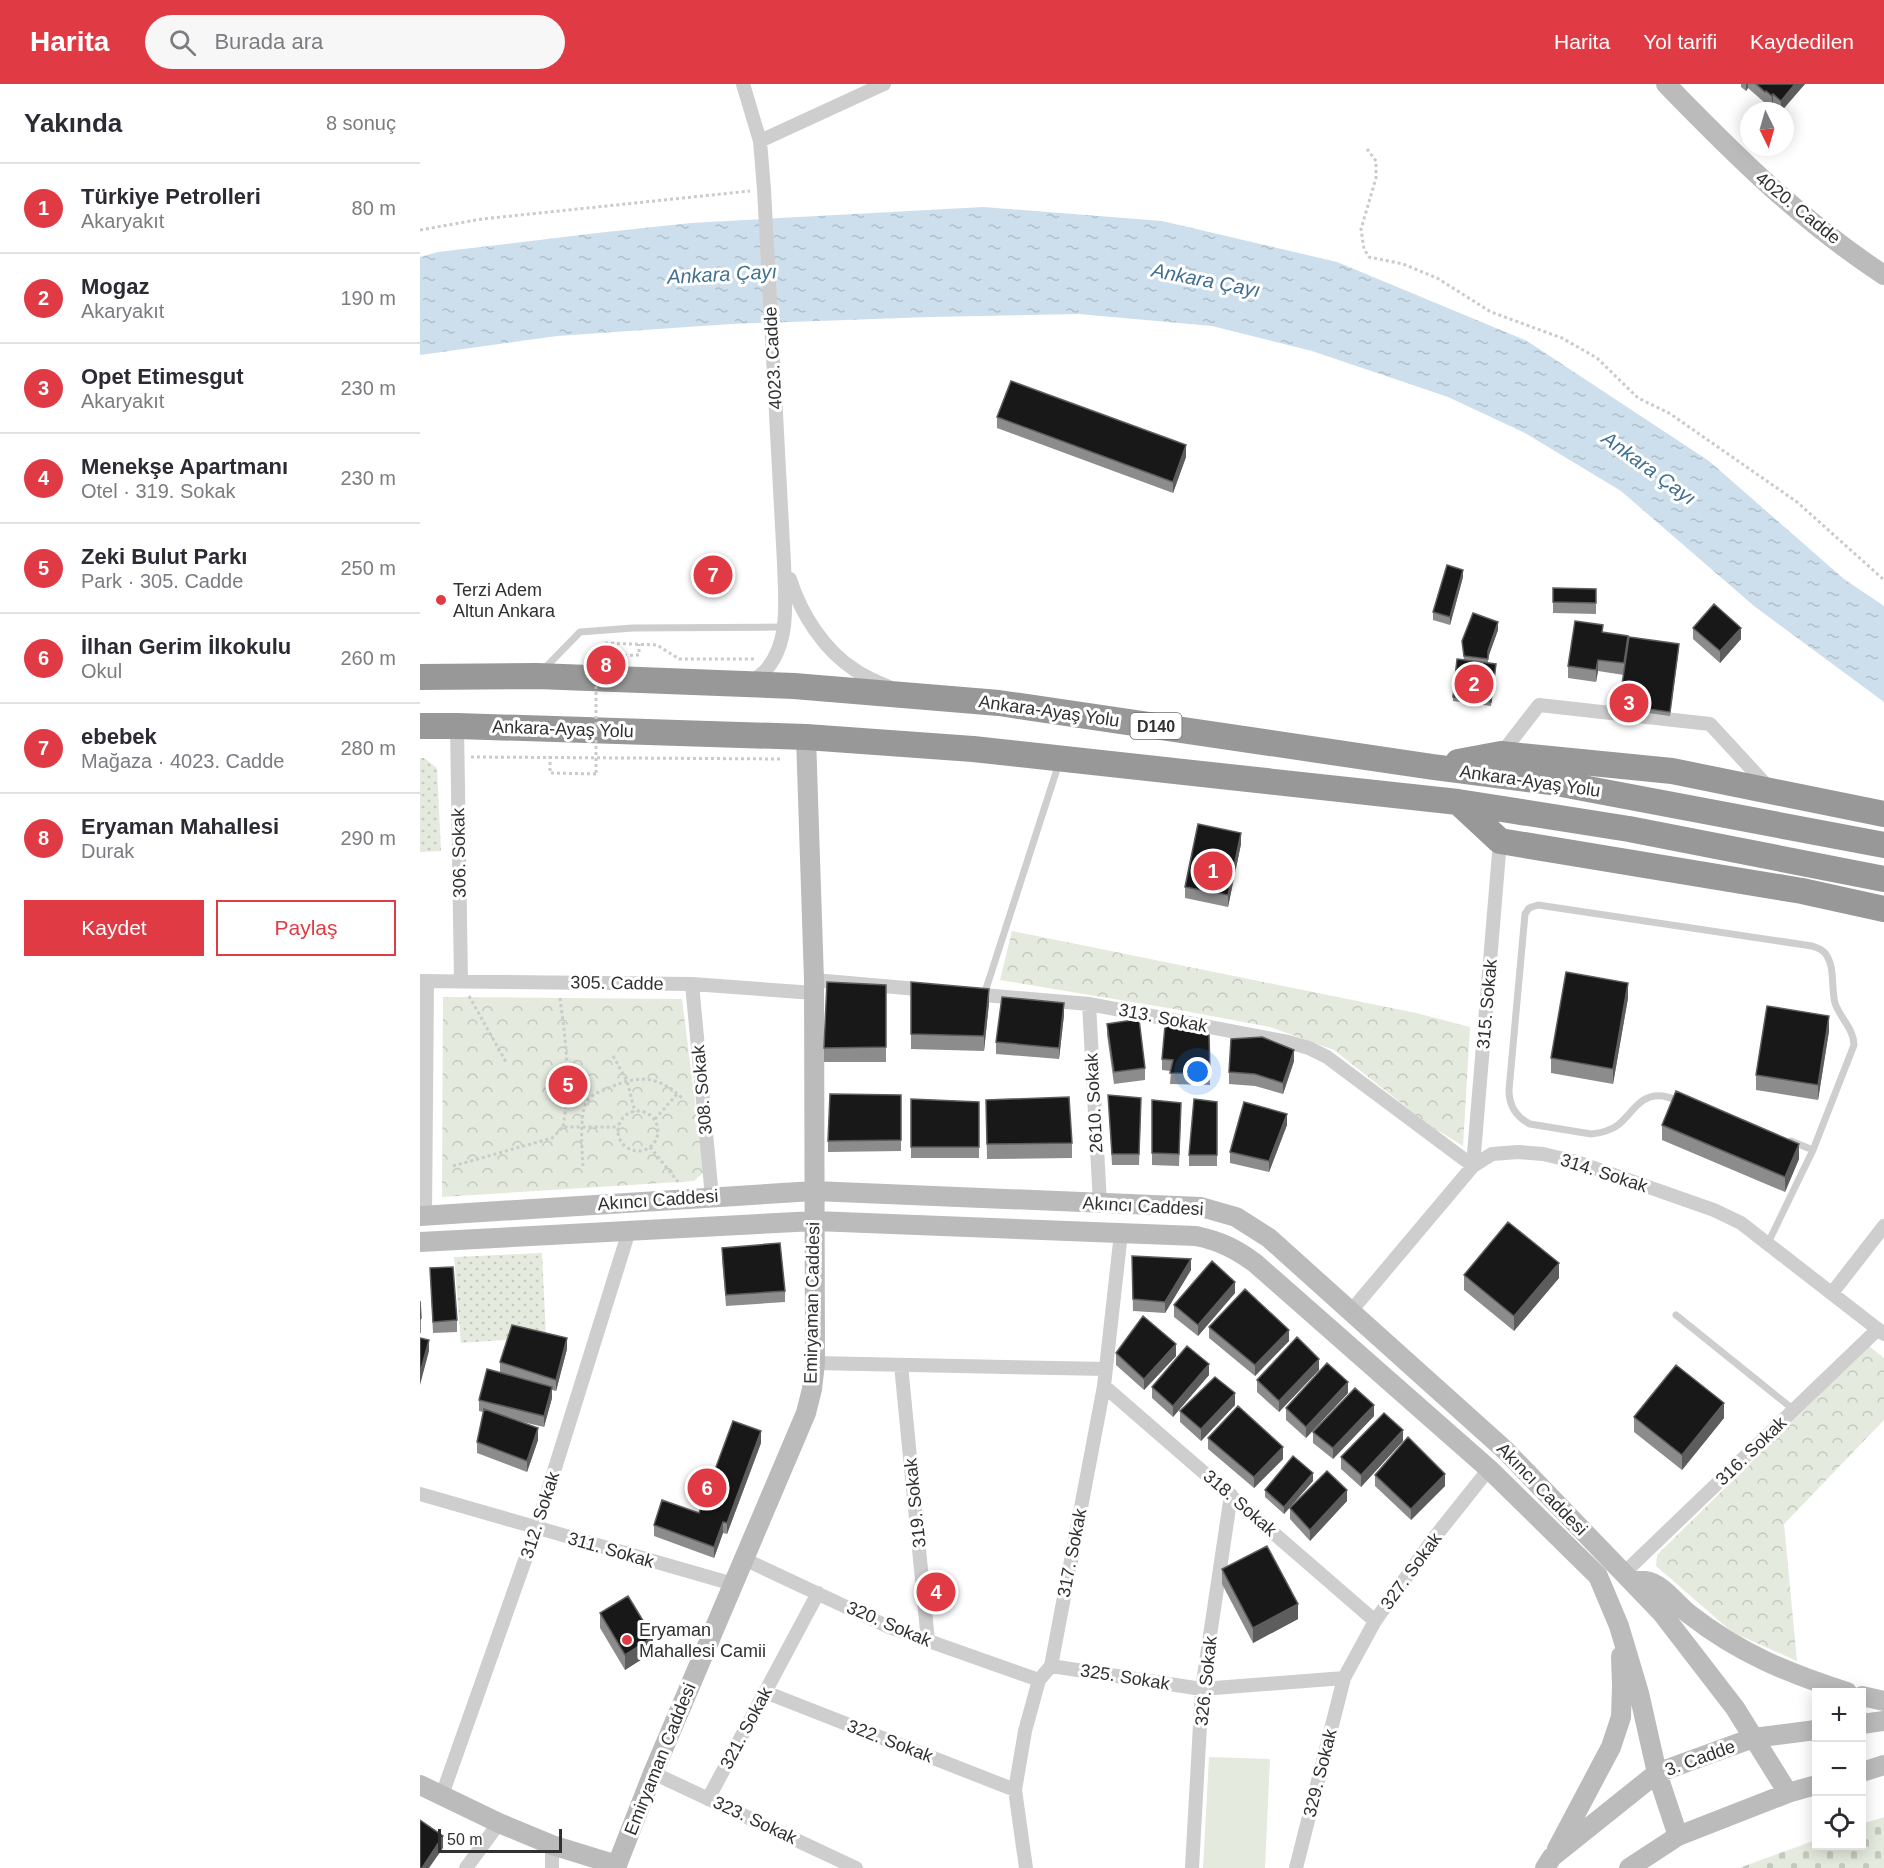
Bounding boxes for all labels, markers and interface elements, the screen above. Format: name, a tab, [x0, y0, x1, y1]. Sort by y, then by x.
search box	[145, 15, 565, 69]
text: Harita	[30, 26, 109, 57]
icon: search	[166, 26, 199, 59]
text: Burada ara	[214, 29, 323, 54]
text: Harita	[1554, 30, 1610, 53]
text: Yol tarifi	[1643, 30, 1717, 53]
text: Kaydedilen	[1750, 30, 1854, 53]
north arrow	[1740, 102, 1794, 156]
text: Yakında	[24, 108, 122, 138]
text: 8 sonuç	[326, 112, 396, 134]
street label: 4020. Cadde	[1752, 168, 1844, 248]
text: Türkiye Petrolleri	[81, 184, 261, 209]
text: 1	[38, 197, 49, 219]
text: 80 m	[352, 197, 396, 219]
text: Akaryakıt	[81, 210, 164, 232]
water label: Ankara Çayı	[1149, 259, 1262, 301]
water label: Ankara Çayı	[665, 260, 778, 288]
text: Mogaz	[81, 274, 149, 299]
text: 2	[38, 287, 49, 309]
text: 190 m	[340, 287, 396, 309]
text: Akaryakıt	[81, 300, 164, 322]
street label: 4023. Cadde	[760, 306, 786, 410]
text: Opet Etimesgut	[81, 364, 244, 389]
text: 3	[38, 377, 49, 399]
text: 230 m	[340, 377, 396, 399]
text: Akaryakıt	[81, 390, 164, 412]
water label: Ankara Çayı	[1597, 426, 1700, 509]
text: Menekşe Apartmanı	[81, 454, 288, 479]
text: 4	[38, 467, 49, 489]
text: 230 m	[340, 467, 396, 489]
text: Otel · 319. Sokak	[81, 480, 236, 502]
text: Zeki Bulut Parkı	[81, 544, 247, 569]
pin: 7	[694, 552, 732, 598]
text: 5	[38, 557, 49, 579]
text: 250 m	[340, 557, 396, 579]
text: Park · 305. Cadde	[81, 570, 243, 592]
place label: Terzi Adem Altun Ankara	[453, 580, 556, 621]
marker: Terzi Adem Altun Ankara	[434, 593, 448, 607]
text: İlhan Gerim İlkokulu	[81, 634, 291, 659]
pin: 8	[586, 642, 626, 688]
text: 6	[38, 647, 49, 669]
text: 260 m	[340, 647, 396, 669]
text: Okul	[81, 660, 122, 682]
pin: 2	[1454, 662, 1494, 706]
pin: 3	[1610, 680, 1648, 726]
street label: Ankara-Ayaş Yolu	[977, 691, 1121, 731]
road number: D140	[1130, 713, 1182, 739]
street label: Ankara-Ayaş Yolu	[492, 717, 634, 741]
text: ebebek	[81, 724, 157, 749]
text: 7	[38, 737, 49, 759]
text: 280 m	[340, 737, 396, 759]
text: Mağaza · 4023. Cadde	[81, 750, 284, 772]
street label: Ankara-Ayaş Yolu	[1458, 761, 1602, 801]
street label: 306. Sokak	[448, 807, 470, 898]
text: Eryaman Mahallesi	[81, 814, 279, 839]
text: 8	[38, 827, 49, 849]
text: 290 m	[340, 827, 396, 849]
text: Durak	[81, 840, 134, 862]
pin: 1	[1194, 848, 1232, 894]
button: Kaydet	[24, 900, 204, 956]
button: Paylaş	[216, 900, 396, 956]
street label: 315. Sokak	[1473, 957, 1501, 1050]
street label: 305. Cadde	[570, 972, 664, 994]
street label: 313. Sokak	[1117, 1000, 1210, 1037]
street label: 308. Sokak	[688, 1043, 716, 1136]
street label: 2610. Sokak	[1081, 1052, 1107, 1153]
your location	[1183, 1057, 1212, 1086]
pin: 5	[548, 1062, 588, 1108]
street label: 314. Sokak	[1558, 1150, 1651, 1197]
street label: Akıncı Caddesi	[597, 1186, 719, 1214]
street label: Akıncı Caddesi	[1082, 1193, 1204, 1219]
street label: Emiryaman Caddesi	[801, 1222, 823, 1384]
street label: 316. Sokak	[1712, 1412, 1791, 1489]
street label: Akıncı Caddesi	[1493, 1439, 1591, 1539]
street label: 319. Sokak	[900, 1456, 930, 1549]
pin: 6	[688, 1466, 726, 1510]
street label: 318. Sokak	[1199, 1466, 1281, 1541]
street label: 312. Sokak	[517, 1468, 564, 1561]
street label: 317. Sokak	[1054, 1506, 1091, 1599]
street label: 311. Sokak	[566, 1528, 657, 1572]
street label: 327. Sokak	[1376, 1528, 1446, 1613]
pin: 4	[916, 1570, 956, 1614]
street label: 320. Sokak	[844, 1597, 935, 1651]
place label: Eryaman Mahallesi Camii	[639, 1620, 766, 1661]
marker: Eryaman Mahallesi Camii	[620, 1633, 634, 1647]
street label: 326. Sokak	[1191, 1634, 1221, 1727]
street label: 325. Sokak	[1079, 1660, 1172, 1694]
street label: Emiryaman Caddesi	[620, 1680, 700, 1838]
street label: 321. Sokak	[716, 1683, 776, 1772]
map controls	[1812, 1688, 1866, 1850]
button: +	[1812, 1688, 1866, 1742]
street label: 322. Sokak	[844, 1716, 937, 1767]
street label: 329. Sokak	[1299, 1726, 1341, 1819]
street label: 3. Cadde	[1662, 1736, 1738, 1780]
button: −	[1812, 1742, 1866, 1796]
street label: 323. Sokak	[710, 1792, 801, 1849]
button: locate	[1812, 1796, 1866, 1850]
scale bar	[438, 1826, 562, 1854]
text: 50 m	[447, 1831, 483, 1848]

